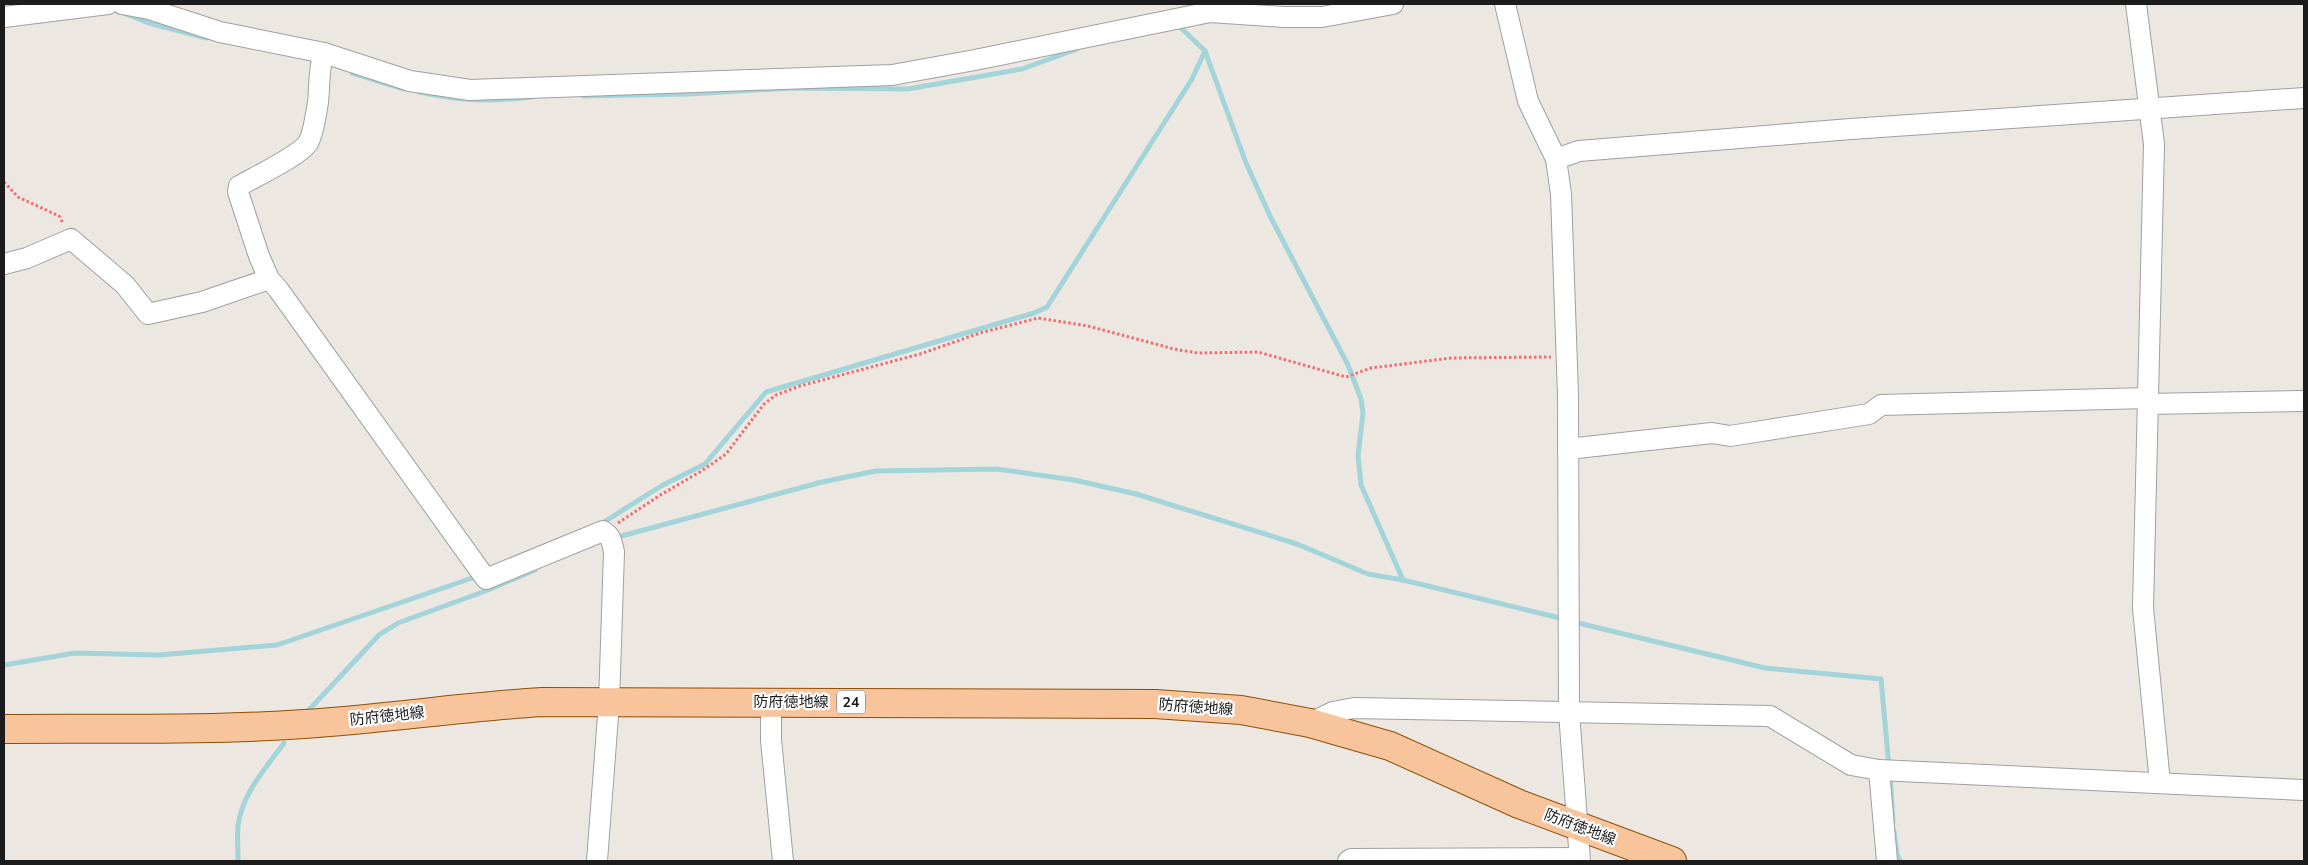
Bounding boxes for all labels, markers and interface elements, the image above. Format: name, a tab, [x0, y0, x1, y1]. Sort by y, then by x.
road number: 24	[837, 690, 865, 714]
street label: 防府徳地線	[753, 692, 829, 712]
street label: 防府徳地線	[1158, 694, 1234, 720]
street label: 防府徳地線	[349, 702, 425, 730]
street label: 防府徳地線	[1541, 804, 1619, 850]

